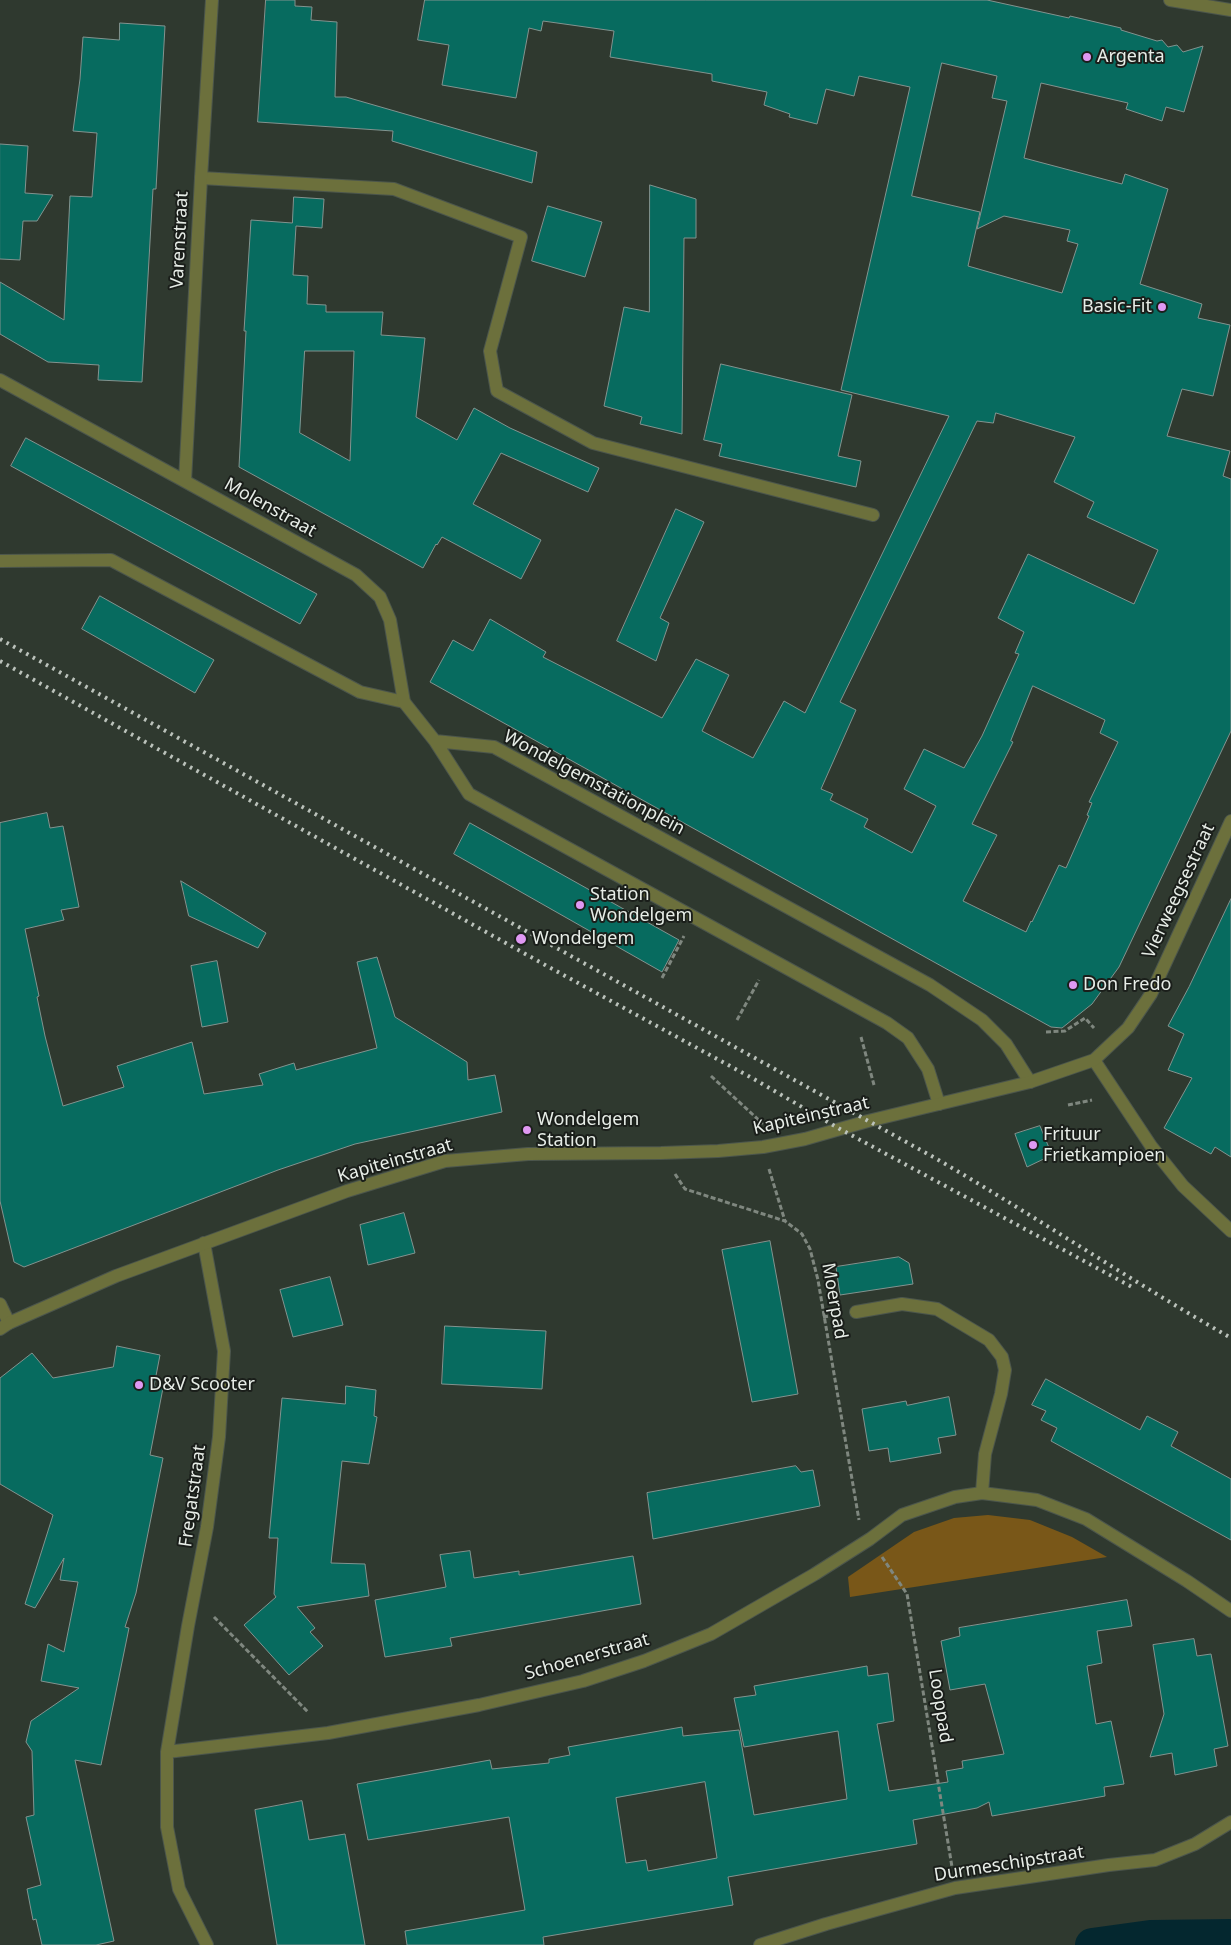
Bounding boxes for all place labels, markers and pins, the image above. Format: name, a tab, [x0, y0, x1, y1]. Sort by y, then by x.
place label: Argenta	[1097, 46, 1165, 68]
marker: Argenta	[1081, 51, 1093, 63]
place label: Basic-Fit	[1082, 296, 1152, 318]
marker: Basic-Fit	[1156, 301, 1168, 313]
place label: Station Wondelgem	[590, 884, 692, 926]
marker: Station Wondelgem	[574, 899, 586, 911]
place label: Wondelgem	[532, 928, 634, 950]
marker: Wondelgem	[514, 932, 528, 946]
place label: Don Fredo	[1083, 974, 1171, 996]
marker: Don Fredo	[1067, 979, 1079, 991]
place label: Wondelgem Station	[537, 1109, 639, 1152]
marker: Wondelgem Station	[521, 1124, 533, 1136]
place label: Frituur Frietkampioen	[1043, 1124, 1165, 1166]
marker: Frituur Frietkampioen	[1027, 1139, 1039, 1151]
place label: D&V Scooter	[149, 1374, 255, 1396]
marker: D&V Scooter	[133, 1379, 145, 1391]

